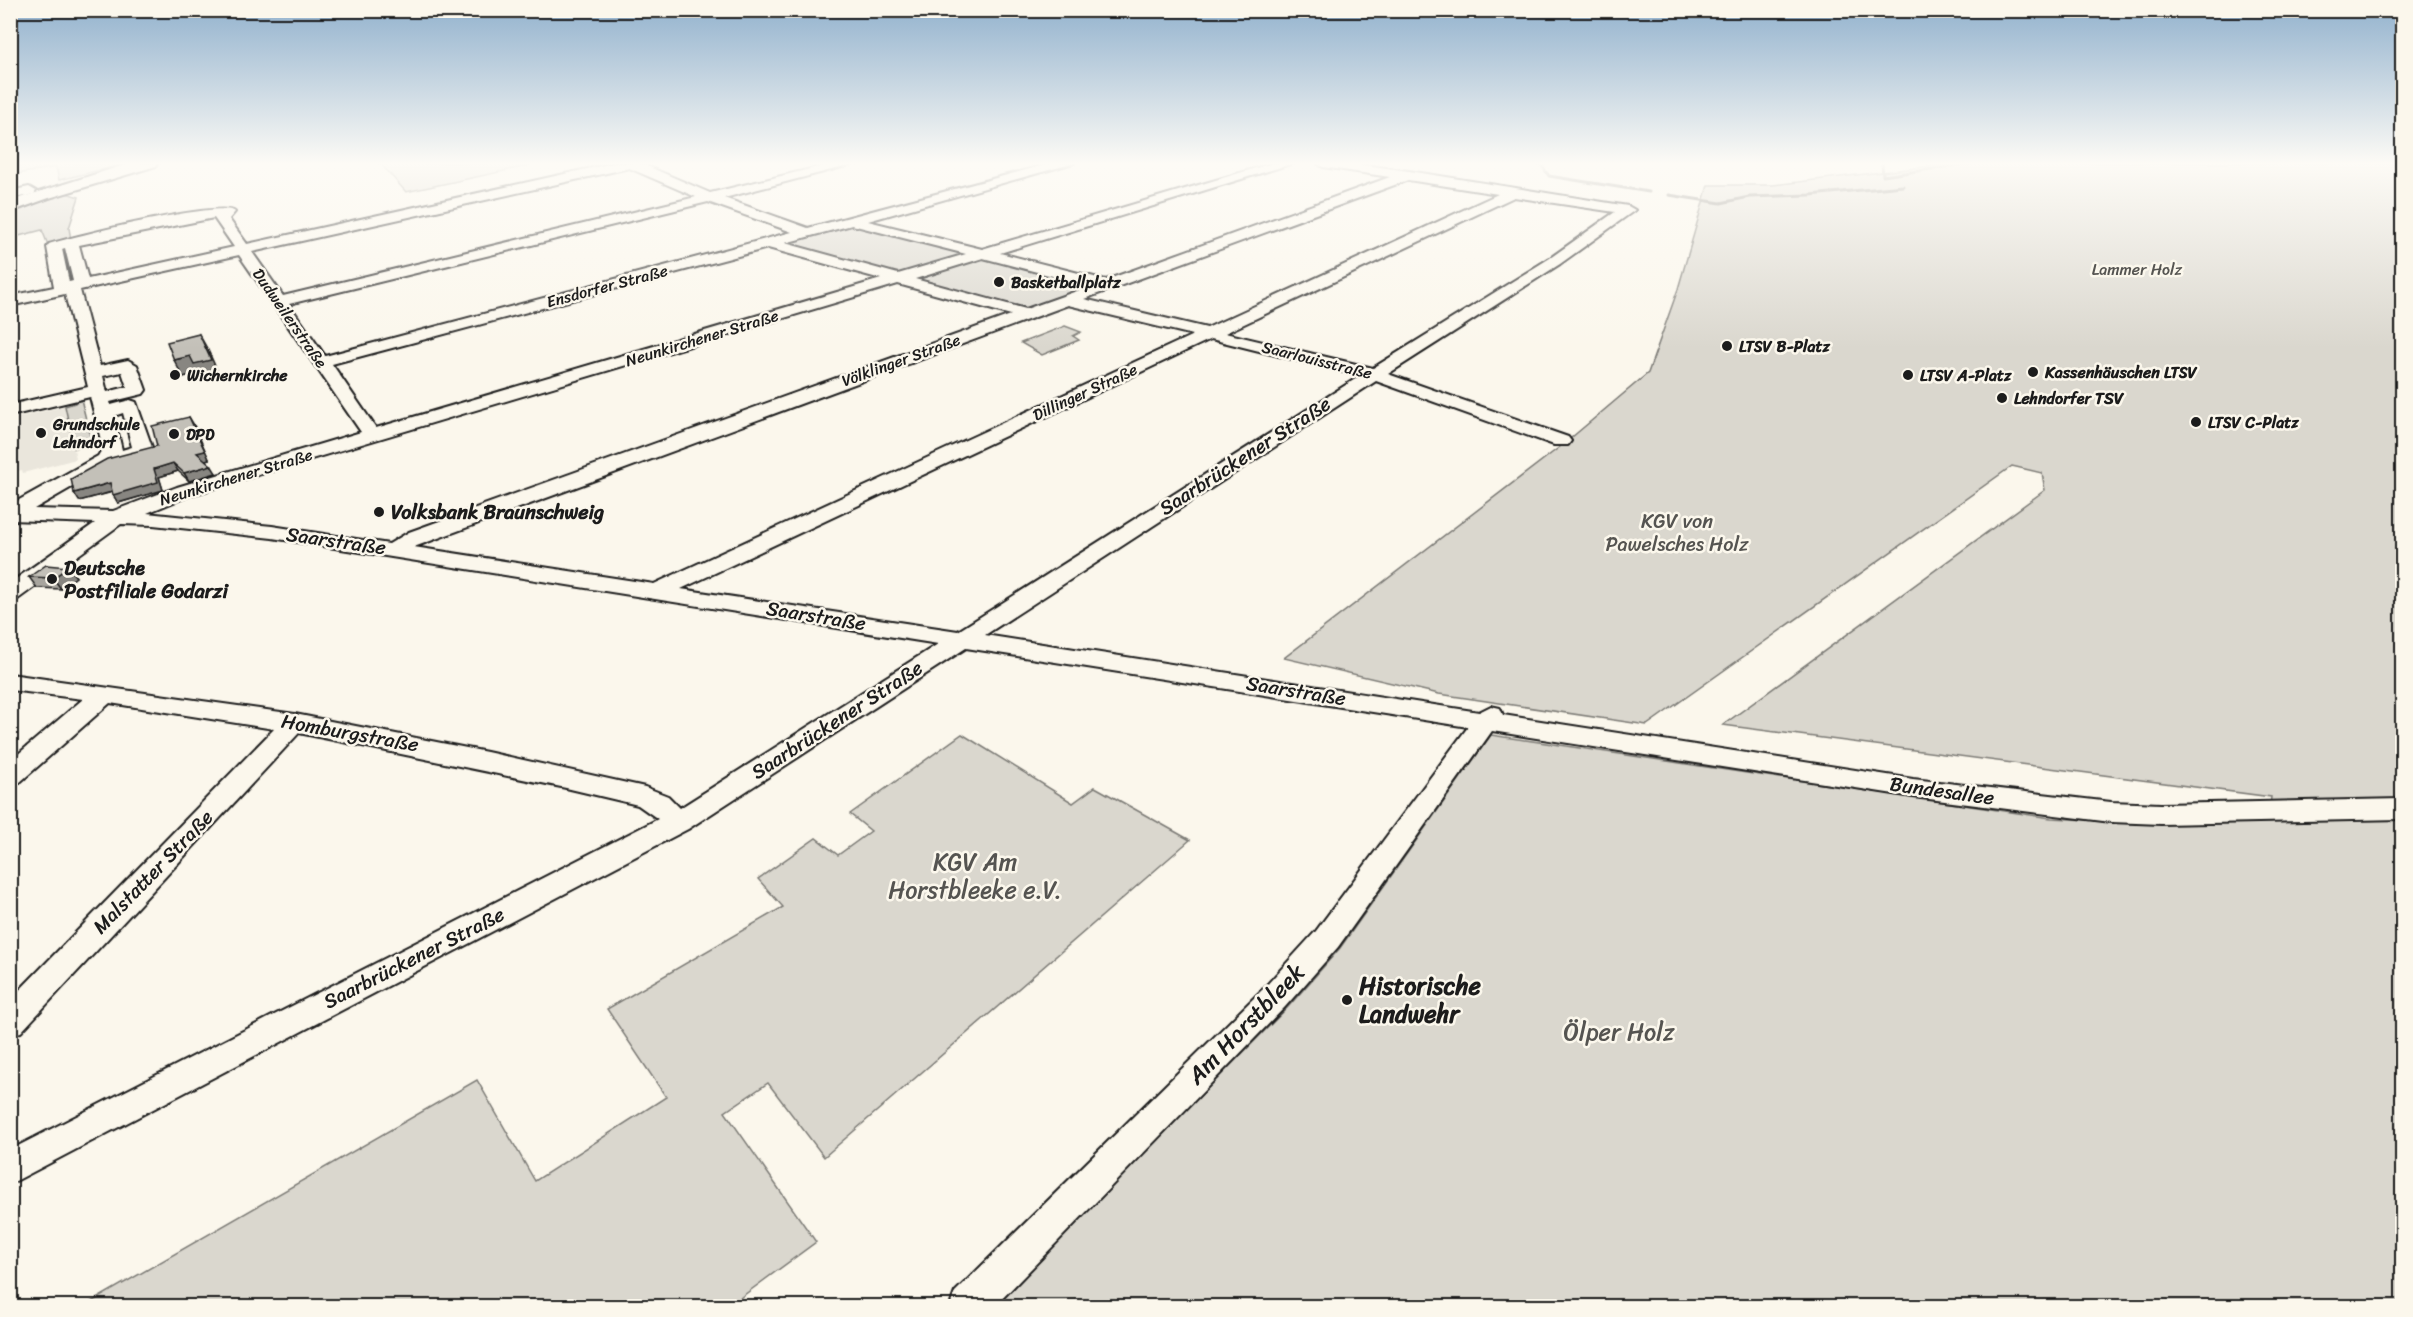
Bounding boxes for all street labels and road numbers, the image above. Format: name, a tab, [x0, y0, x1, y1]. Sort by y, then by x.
street label: Ensdorfer Straße	[543, 256, 671, 316]
street label: Dudweilerstraße	[245, 262, 336, 374]
street label: Neunkirchener Straße	[622, 301, 782, 375]
street label: Völklinger Straße	[837, 325, 965, 395]
street label: Saarlouisstraße	[1259, 332, 1375, 388]
street label: Dillinger Straße	[1028, 355, 1142, 429]
street label: Saarbrückener Straße	[1152, 387, 1338, 525]
street label: Neunkirchener Straße	[156, 440, 316, 514]
street label: Saarstraße	[284, 517, 388, 565]
street label: Saarstraße	[764, 591, 868, 641]
street label: Saarbrückener Straße	[744, 651, 930, 789]
street label: Saarstraße	[1244, 666, 1348, 716]
street label: Homburgstraße	[279, 704, 421, 762]
street label: Bundesallee	[1888, 766, 1996, 816]
street label: Malstatter Straße	[84, 801, 222, 943]
street label: Saarbrückener Straße	[317, 897, 511, 1019]
street label: Am Horstbleek	[1176, 953, 1315, 1095]

